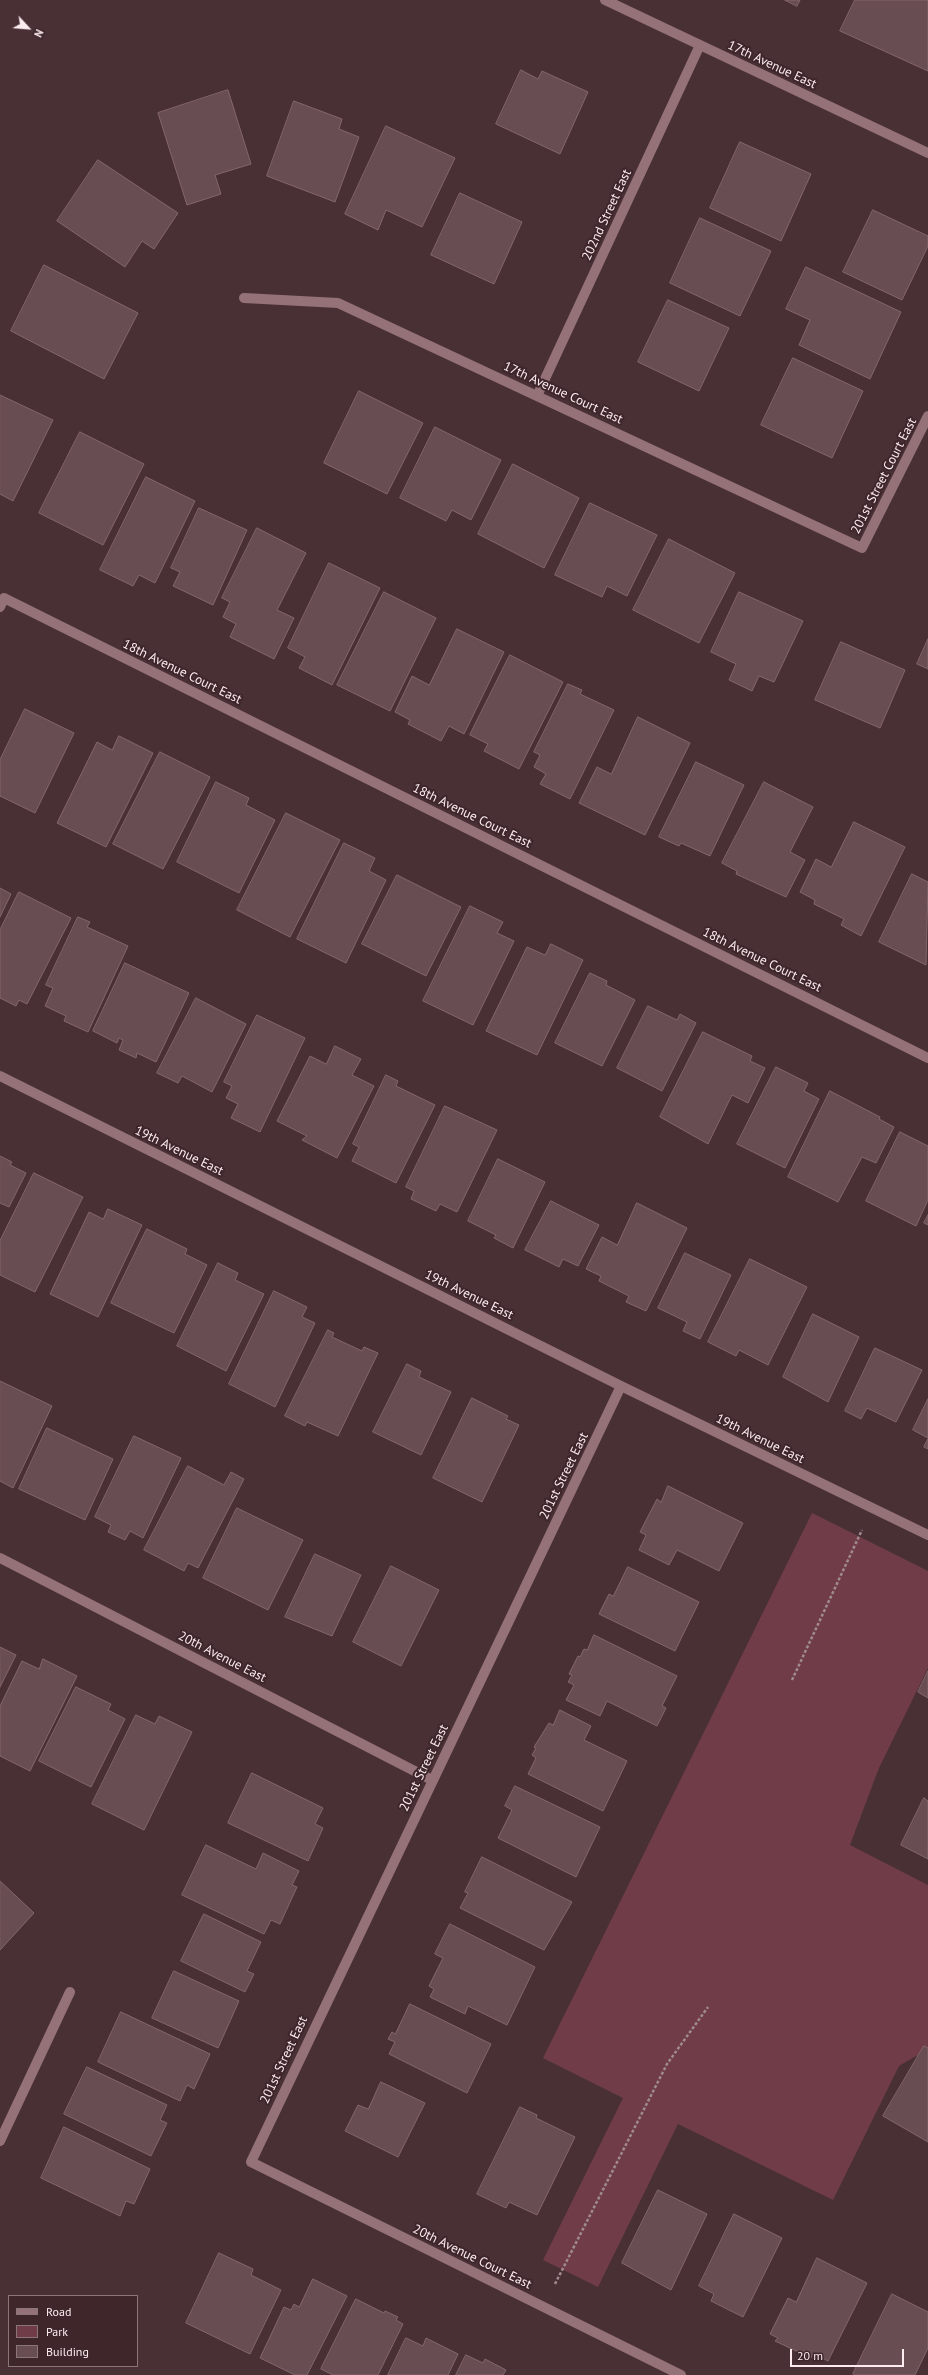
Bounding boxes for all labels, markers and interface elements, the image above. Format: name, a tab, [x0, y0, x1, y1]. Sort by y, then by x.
north arrow	[8, 8, 48, 48]
text: N	[31, 27, 47, 40]
street label: 17th Avenue East	[725, 38, 819, 92]
street label: 202nd Street East	[579, 167, 635, 263]
street label: 17th Avenue Court East	[501, 358, 625, 428]
street label: 201st Street Court East	[848, 415, 920, 537]
street label: 18th Avenue Court East	[120, 636, 244, 708]
street label: 18th Avenue Court East	[410, 780, 534, 852]
street label: 18th Avenue Court East	[700, 924, 824, 996]
street label: 19th Avenue East	[132, 1123, 226, 1179]
street label: 19th Avenue East	[422, 1267, 516, 1323]
street label: 19th Avenue East	[713, 1411, 807, 1467]
street label: 201st Street East	[536, 1430, 592, 1522]
street label: 20th Avenue East	[175, 1628, 269, 1686]
street label: 201st Street East	[396, 1722, 452, 1814]
street label: 201st Street East	[257, 2014, 311, 2106]
street label: 20th Avenue Court East	[410, 2221, 534, 2293]
legend	[8, 2295, 138, 2367]
text: Road	[46, 2304, 71, 2319]
text: Park	[46, 2324, 68, 2339]
scale bar	[792, 2341, 906, 2367]
text: Building	[46, 2344, 89, 2359]
text: 20 m	[797, 2348, 823, 2363]

